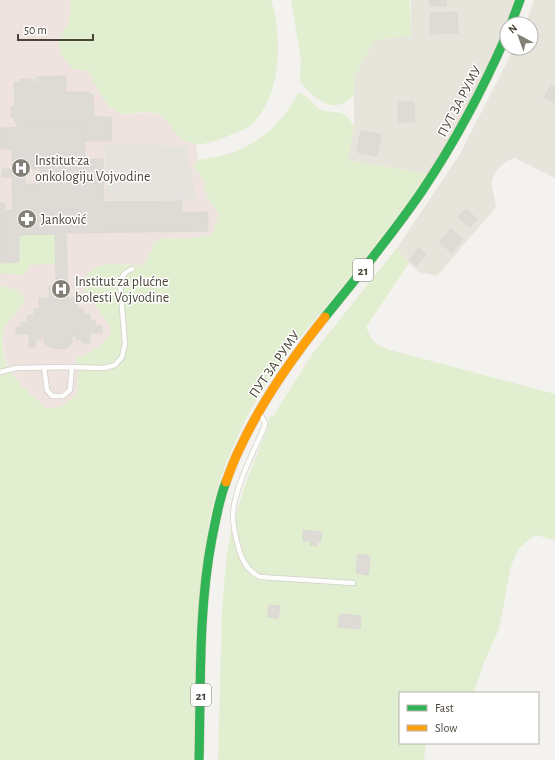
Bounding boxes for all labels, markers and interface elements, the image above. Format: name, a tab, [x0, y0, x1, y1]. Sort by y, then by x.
scale bar	[18, 16, 93, 42]
north arrow	[499, 16, 539, 56]
text: N	[506, 22, 519, 35]
text: 50 m	[24, 24, 47, 36]
street label: ПУТ ЗА РУМУ	[435, 63, 485, 139]
place label: Institut za onkologiju Vojvodine	[35, 154, 150, 184]
hospital icon: Institut za onkologiju Vojvodine	[10, 157, 32, 179]
pharmacy icon: Janković	[16, 208, 38, 230]
place label: Janković	[41, 213, 87, 227]
road number: 21	[353, 259, 373, 281]
place label: Institut za plućne bolesti Vojvodine	[75, 275, 169, 305]
hospital icon: Institut za plućne bolesti Vojvodine	[50, 278, 72, 300]
street label: ПУТ ЗА РУМУ	[247, 328, 303, 401]
road number: 21	[191, 684, 211, 706]
legend	[399, 692, 539, 744]
text: Fast	[435, 702, 454, 714]
text: Slow	[435, 722, 457, 734]

